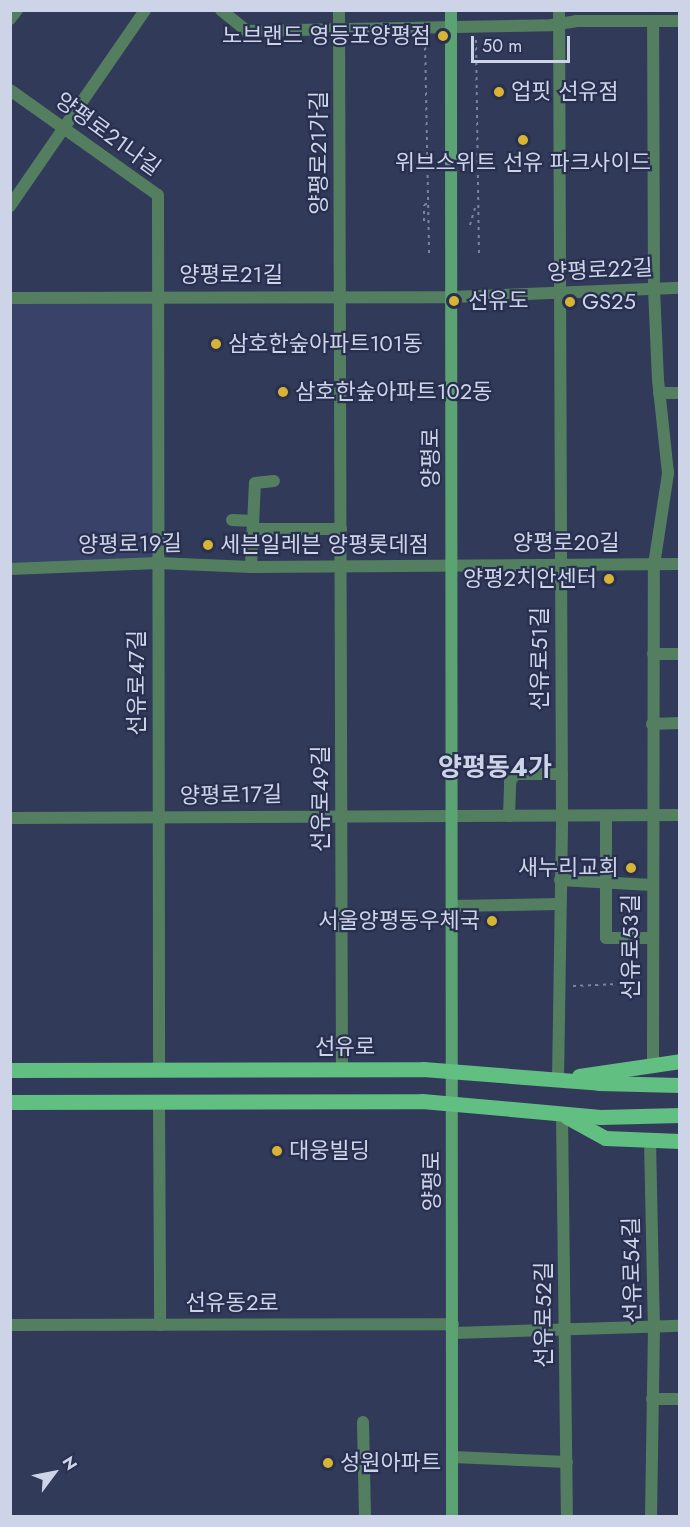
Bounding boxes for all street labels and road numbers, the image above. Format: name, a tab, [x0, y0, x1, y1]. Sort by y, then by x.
street label: 양평로21나길	[50, 87, 166, 181]
street label: 양평로21가길	[306, 91, 332, 215]
street label: 양평로22길	[546, 254, 654, 286]
street label: 양평로21길	[179, 262, 283, 288]
street label: 양평로	[418, 428, 444, 488]
street label: 양평로19길	[78, 530, 182, 558]
street label: 양평로20길	[513, 530, 619, 556]
street label: 선유로51길	[527, 607, 553, 711]
street label: 선유로47길	[124, 630, 150, 736]
street label: 선유로49길	[308, 746, 334, 852]
street label: 양평로17길	[180, 781, 282, 809]
street label: 선유로53길	[618, 894, 644, 1000]
street label: 선유로	[315, 1034, 375, 1060]
street label: 양평로	[419, 1151, 445, 1211]
street label: 선유로54길	[618, 1217, 646, 1323]
street label: 선유로52길	[531, 1262, 557, 1368]
street label: 선유동2로	[185, 1290, 279, 1316]

